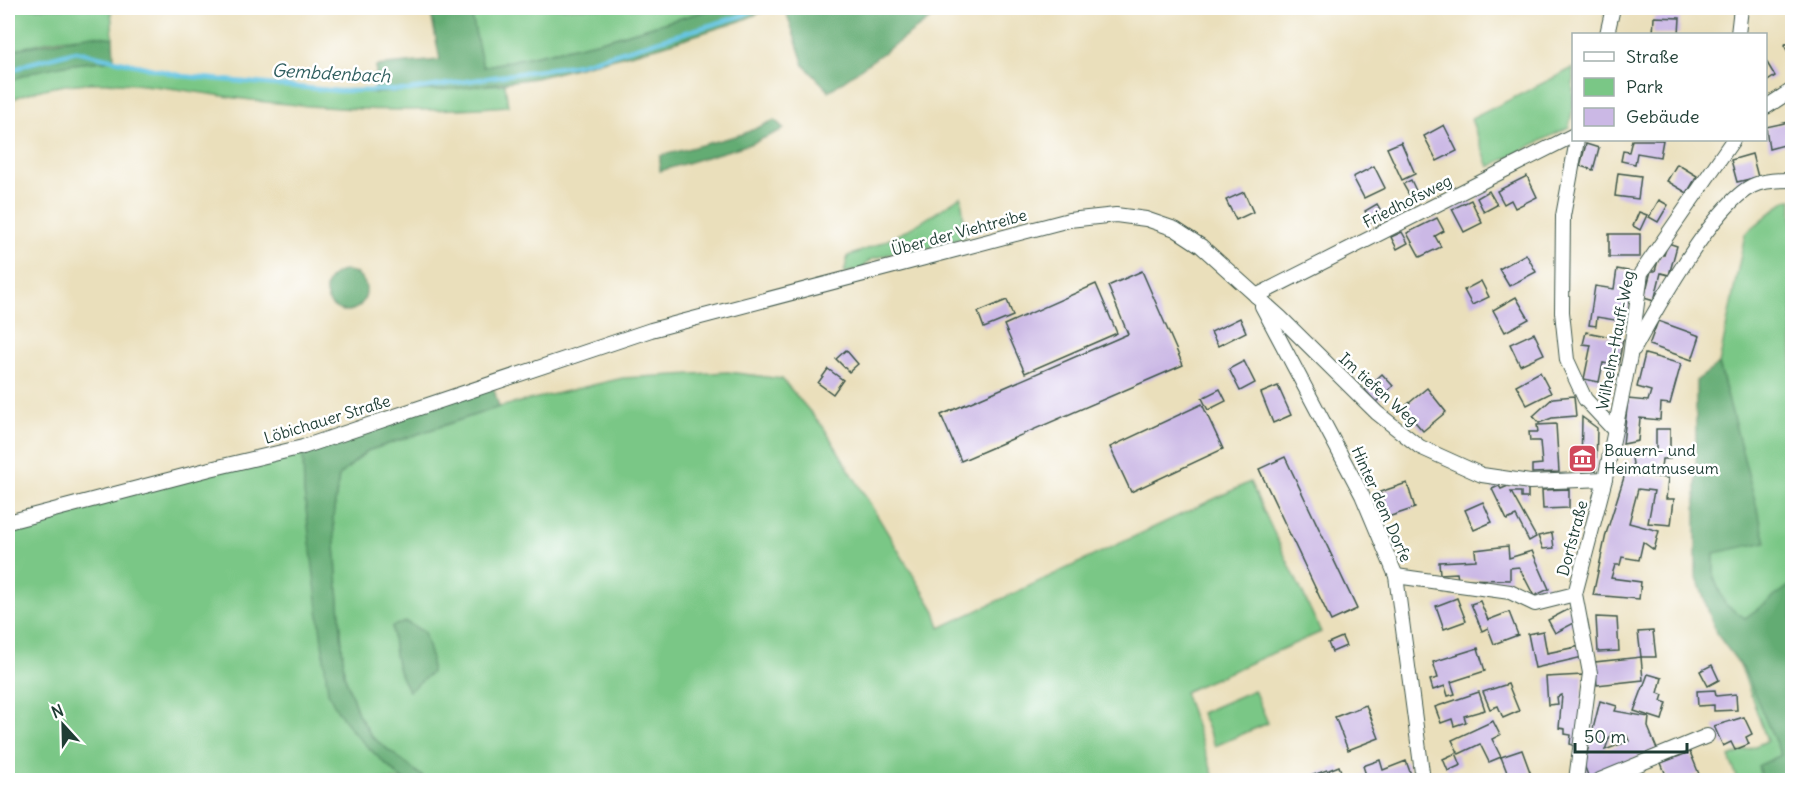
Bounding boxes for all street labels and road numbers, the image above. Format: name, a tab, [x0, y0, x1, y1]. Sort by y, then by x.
street label: Friedhofsweg	[1359, 170, 1455, 232]
street label: Über der Viehtreibe	[889, 204, 1029, 260]
street label: Wilhelm-Hauff-Weg	[1592, 269, 1638, 411]
street label: Im tiefen Weg	[1335, 348, 1423, 430]
street label: Löbichauer Straße	[261, 390, 393, 448]
street label: Hinter dem Dorfe	[1348, 443, 1416, 565]
street label: Dorfstraße	[1552, 498, 1592, 578]

